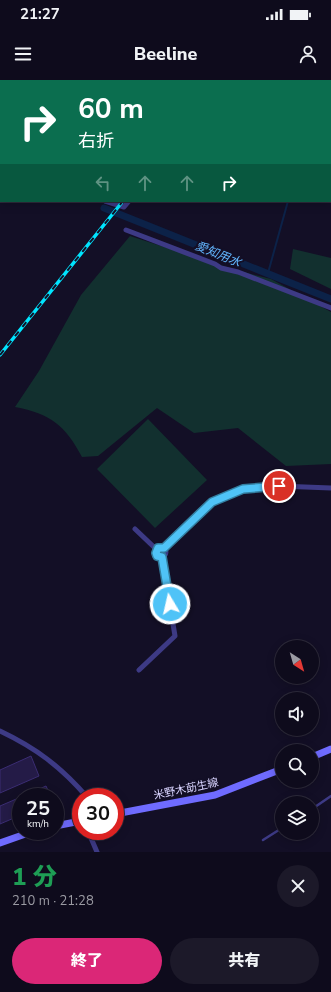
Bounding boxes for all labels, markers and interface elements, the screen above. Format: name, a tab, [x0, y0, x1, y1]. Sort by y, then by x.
text: 21:27	[20, 4, 60, 24]
text: Beeline	[134, 42, 197, 66]
icon: menu	[12, 43, 34, 65]
icon: person	[297, 43, 319, 65]
text: 60 m	[78, 90, 144, 128]
icon: right	[12, 96, 64, 148]
text: 右折	[78, 129, 114, 153]
icon: left	[92, 172, 114, 194]
icon: ahead	[134, 172, 156, 194]
icon: ahead	[176, 172, 198, 194]
icon: right	[218, 172, 240, 194]
water label: 愛知用水	[193, 238, 245, 271]
pin	[262, 469, 296, 503]
icon: arrive	[268, 475, 290, 497]
position arrow	[149, 583, 191, 625]
north arrow	[275, 640, 319, 684]
map controls	[275, 640, 319, 840]
button: sound	[275, 692, 319, 736]
button: search	[275, 744, 319, 788]
street label: 米野木莇生線	[152, 775, 220, 803]
speed limit sign: 30	[72, 788, 124, 840]
text: 25	[26, 795, 50, 822]
button: layers	[275, 796, 319, 840]
text: km/h	[27, 817, 49, 831]
text: 1 分	[12, 861, 57, 893]
button: close	[277, 865, 319, 907]
text: 210 m · 21:28	[12, 892, 94, 910]
button: 終了	[12, 938, 162, 984]
button: 共有	[170, 938, 319, 984]

